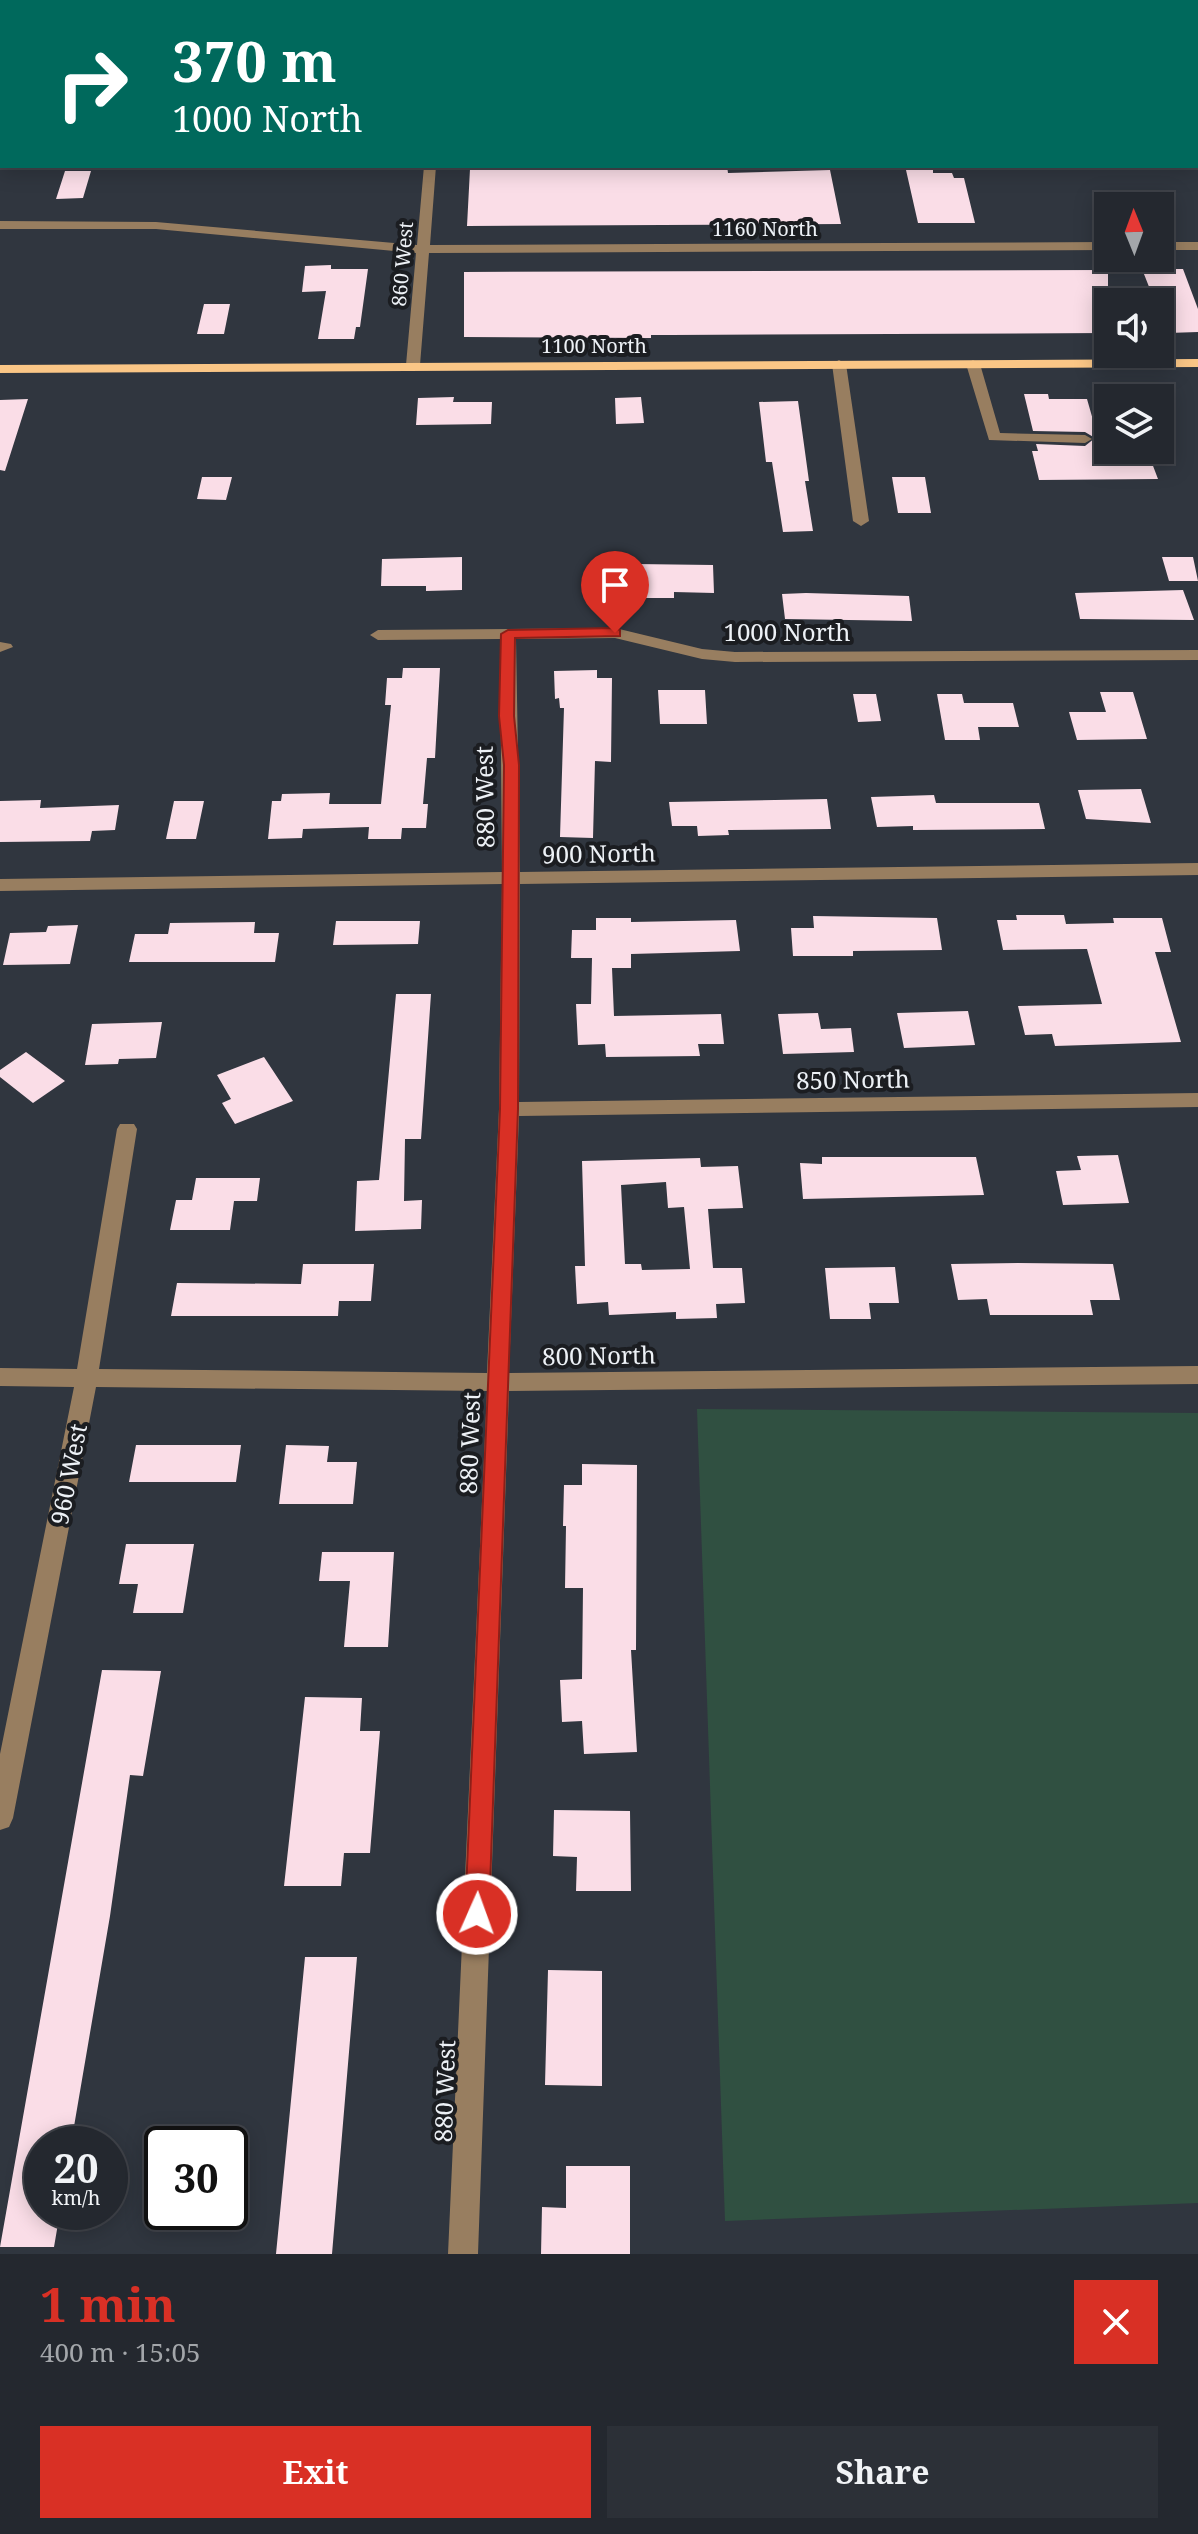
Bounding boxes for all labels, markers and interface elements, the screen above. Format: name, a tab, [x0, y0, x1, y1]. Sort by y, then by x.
text: 370 m	[172, 22, 337, 98]
icon: right	[40, 32, 144, 136]
text: 1000 North	[172, 94, 363, 143]
north arrow	[1094, 192, 1174, 272]
map controls	[1094, 192, 1174, 464]
street label: 1160 North	[712, 215, 818, 242]
street label: 860 West	[385, 220, 419, 308]
button: sound	[1094, 288, 1174, 368]
street label: 1100 North	[541, 332, 647, 359]
button: layers	[1094, 384, 1174, 464]
pin	[581, 551, 649, 633]
icon: arrive	[593, 563, 637, 607]
street label: 1000 North	[723, 615, 851, 648]
street label: 880 West	[467, 746, 501, 848]
street label: 900 North	[542, 836, 656, 870]
street label: 850 North	[796, 1062, 910, 1096]
street label: 800 North	[542, 1338, 656, 1372]
street label: 880 West	[451, 1391, 487, 1495]
street label: 960 West	[42, 1421, 94, 1527]
position arrow	[435, 1872, 519, 1956]
street label: 880 West	[426, 2039, 462, 2143]
speed limit sign: 30	[144, 2126, 248, 2230]
text: 20	[53, 2140, 99, 2195]
text: km/h	[51, 2184, 101, 2211]
text: 1 min	[40, 2271, 176, 2336]
button: close	[1074, 2280, 1158, 2364]
text: 400 m · 15:05	[40, 2334, 201, 2370]
button: Exit	[40, 2426, 591, 2518]
button: Share	[607, 2426, 1158, 2518]

